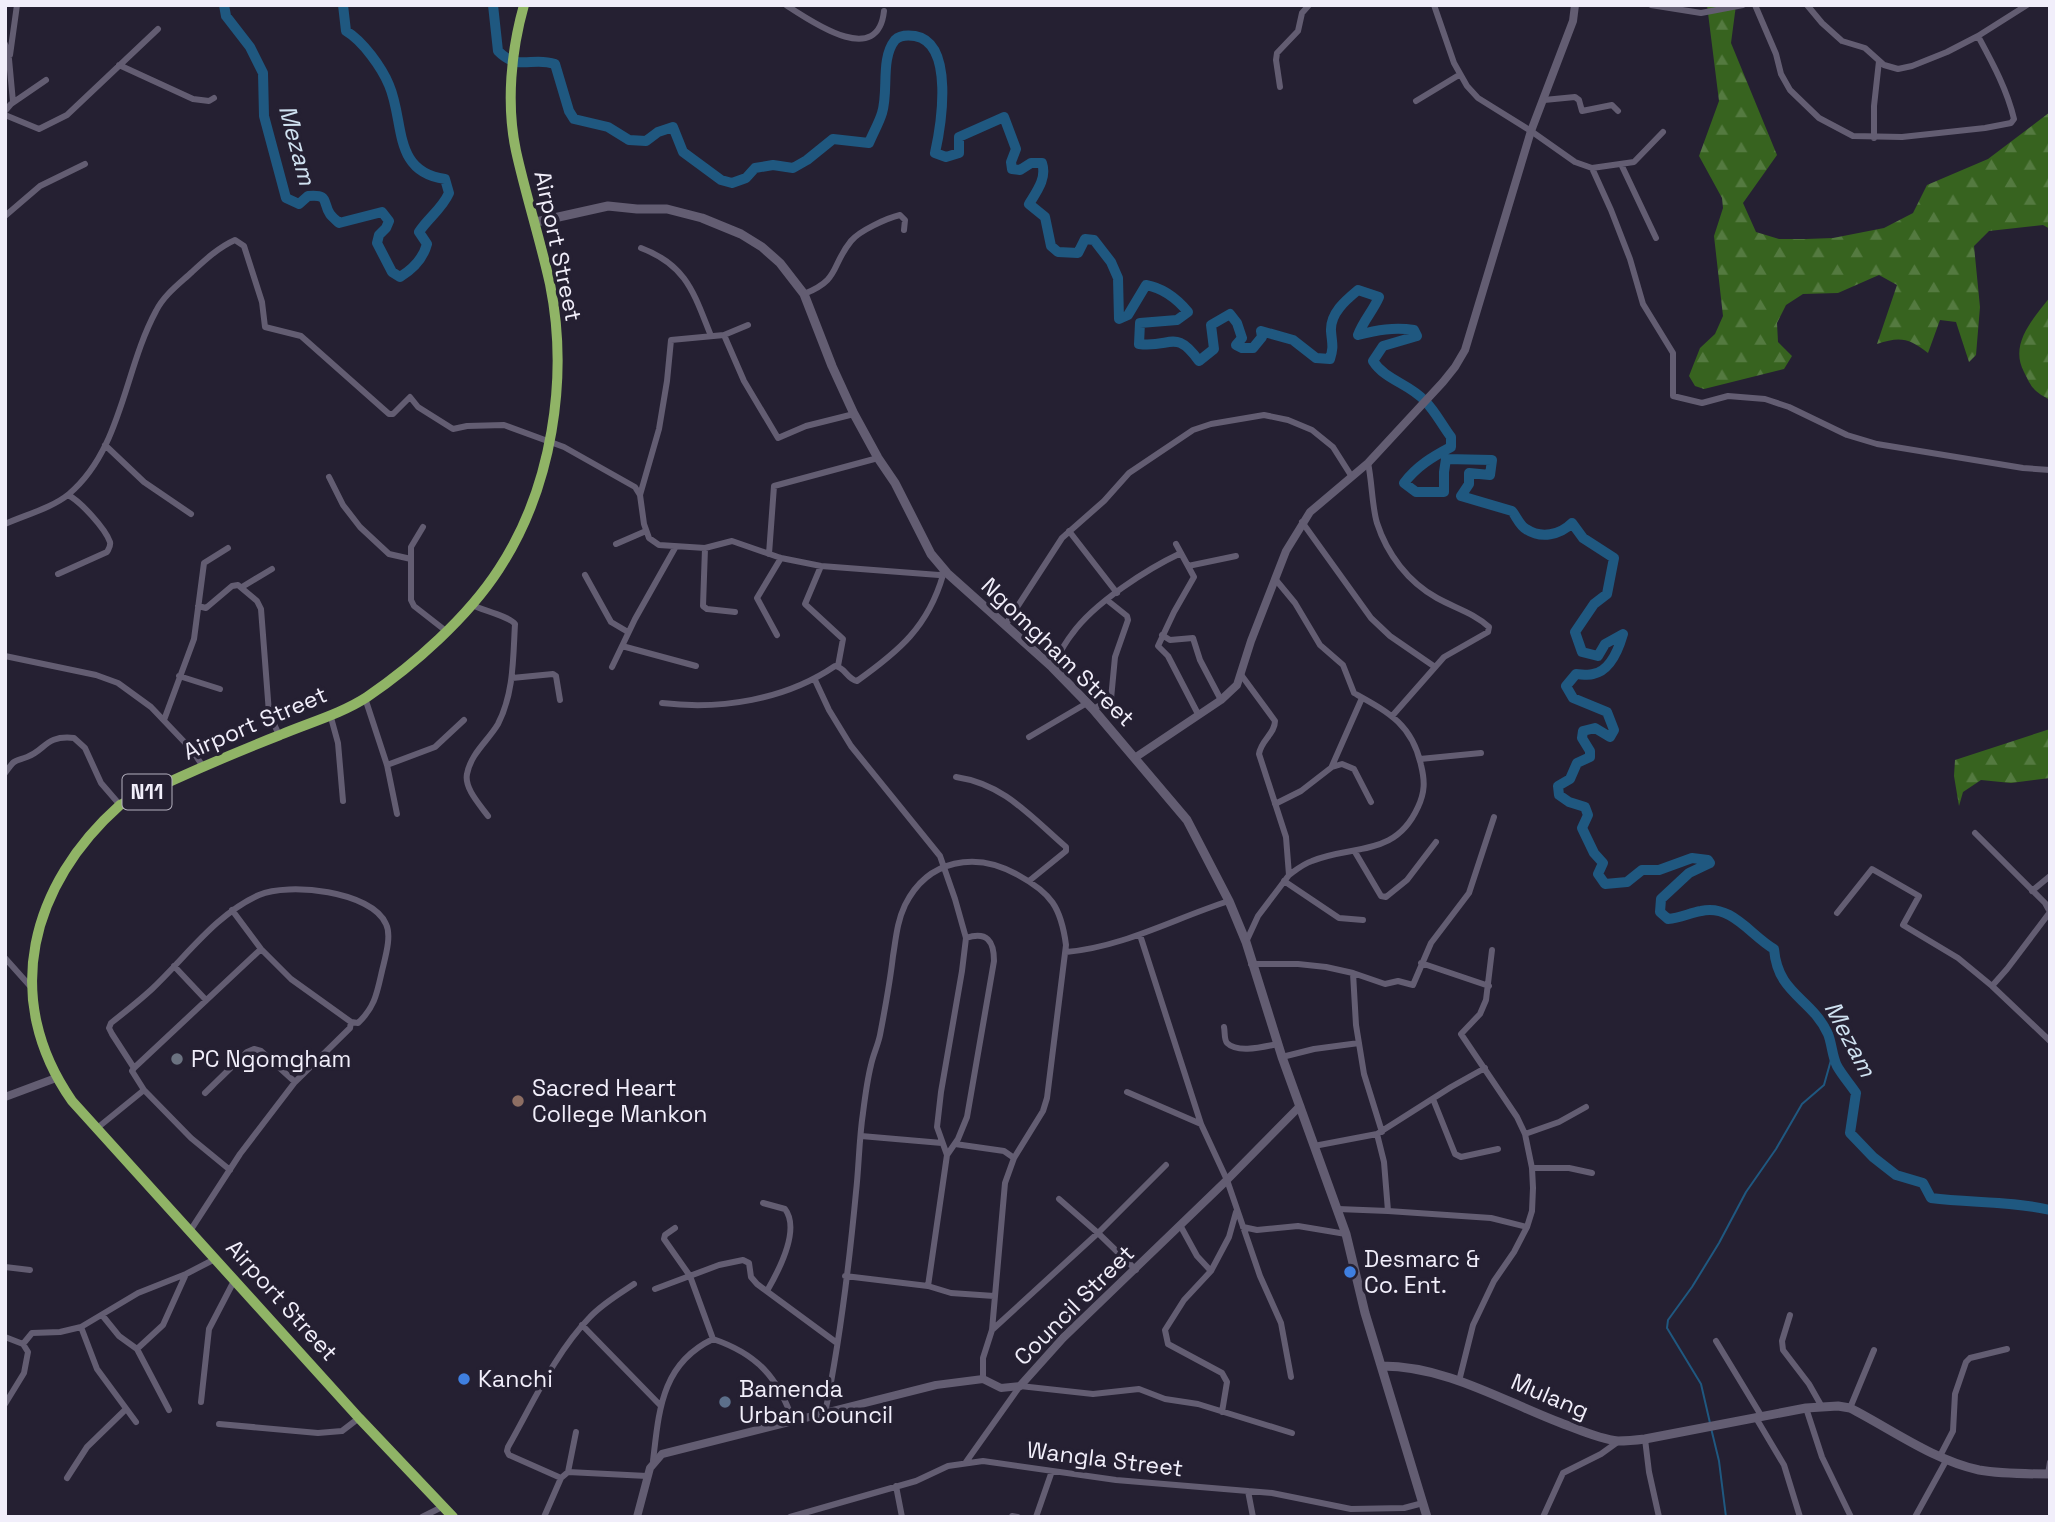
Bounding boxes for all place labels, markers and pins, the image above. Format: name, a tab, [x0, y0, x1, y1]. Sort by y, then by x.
place label: PC Ngomgham	[191, 1044, 351, 1074]
marker: PC Ngomgham	[169, 1051, 185, 1067]
place label: Sacred Heart College Mankon	[532, 1073, 707, 1129]
marker: Sacred Heart College Mankon	[510, 1093, 526, 1109]
place label: Desmarc & Co. Ent.	[1364, 1244, 1480, 1300]
marker: Desmarc & Co. Ent.	[1342, 1264, 1358, 1280]
place label: Kanchi	[478, 1364, 553, 1394]
marker: Kanchi	[456, 1371, 472, 1387]
place label: Bamenda Urban Council	[739, 1374, 893, 1430]
marker: Bamenda Urban Council	[717, 1394, 733, 1410]

